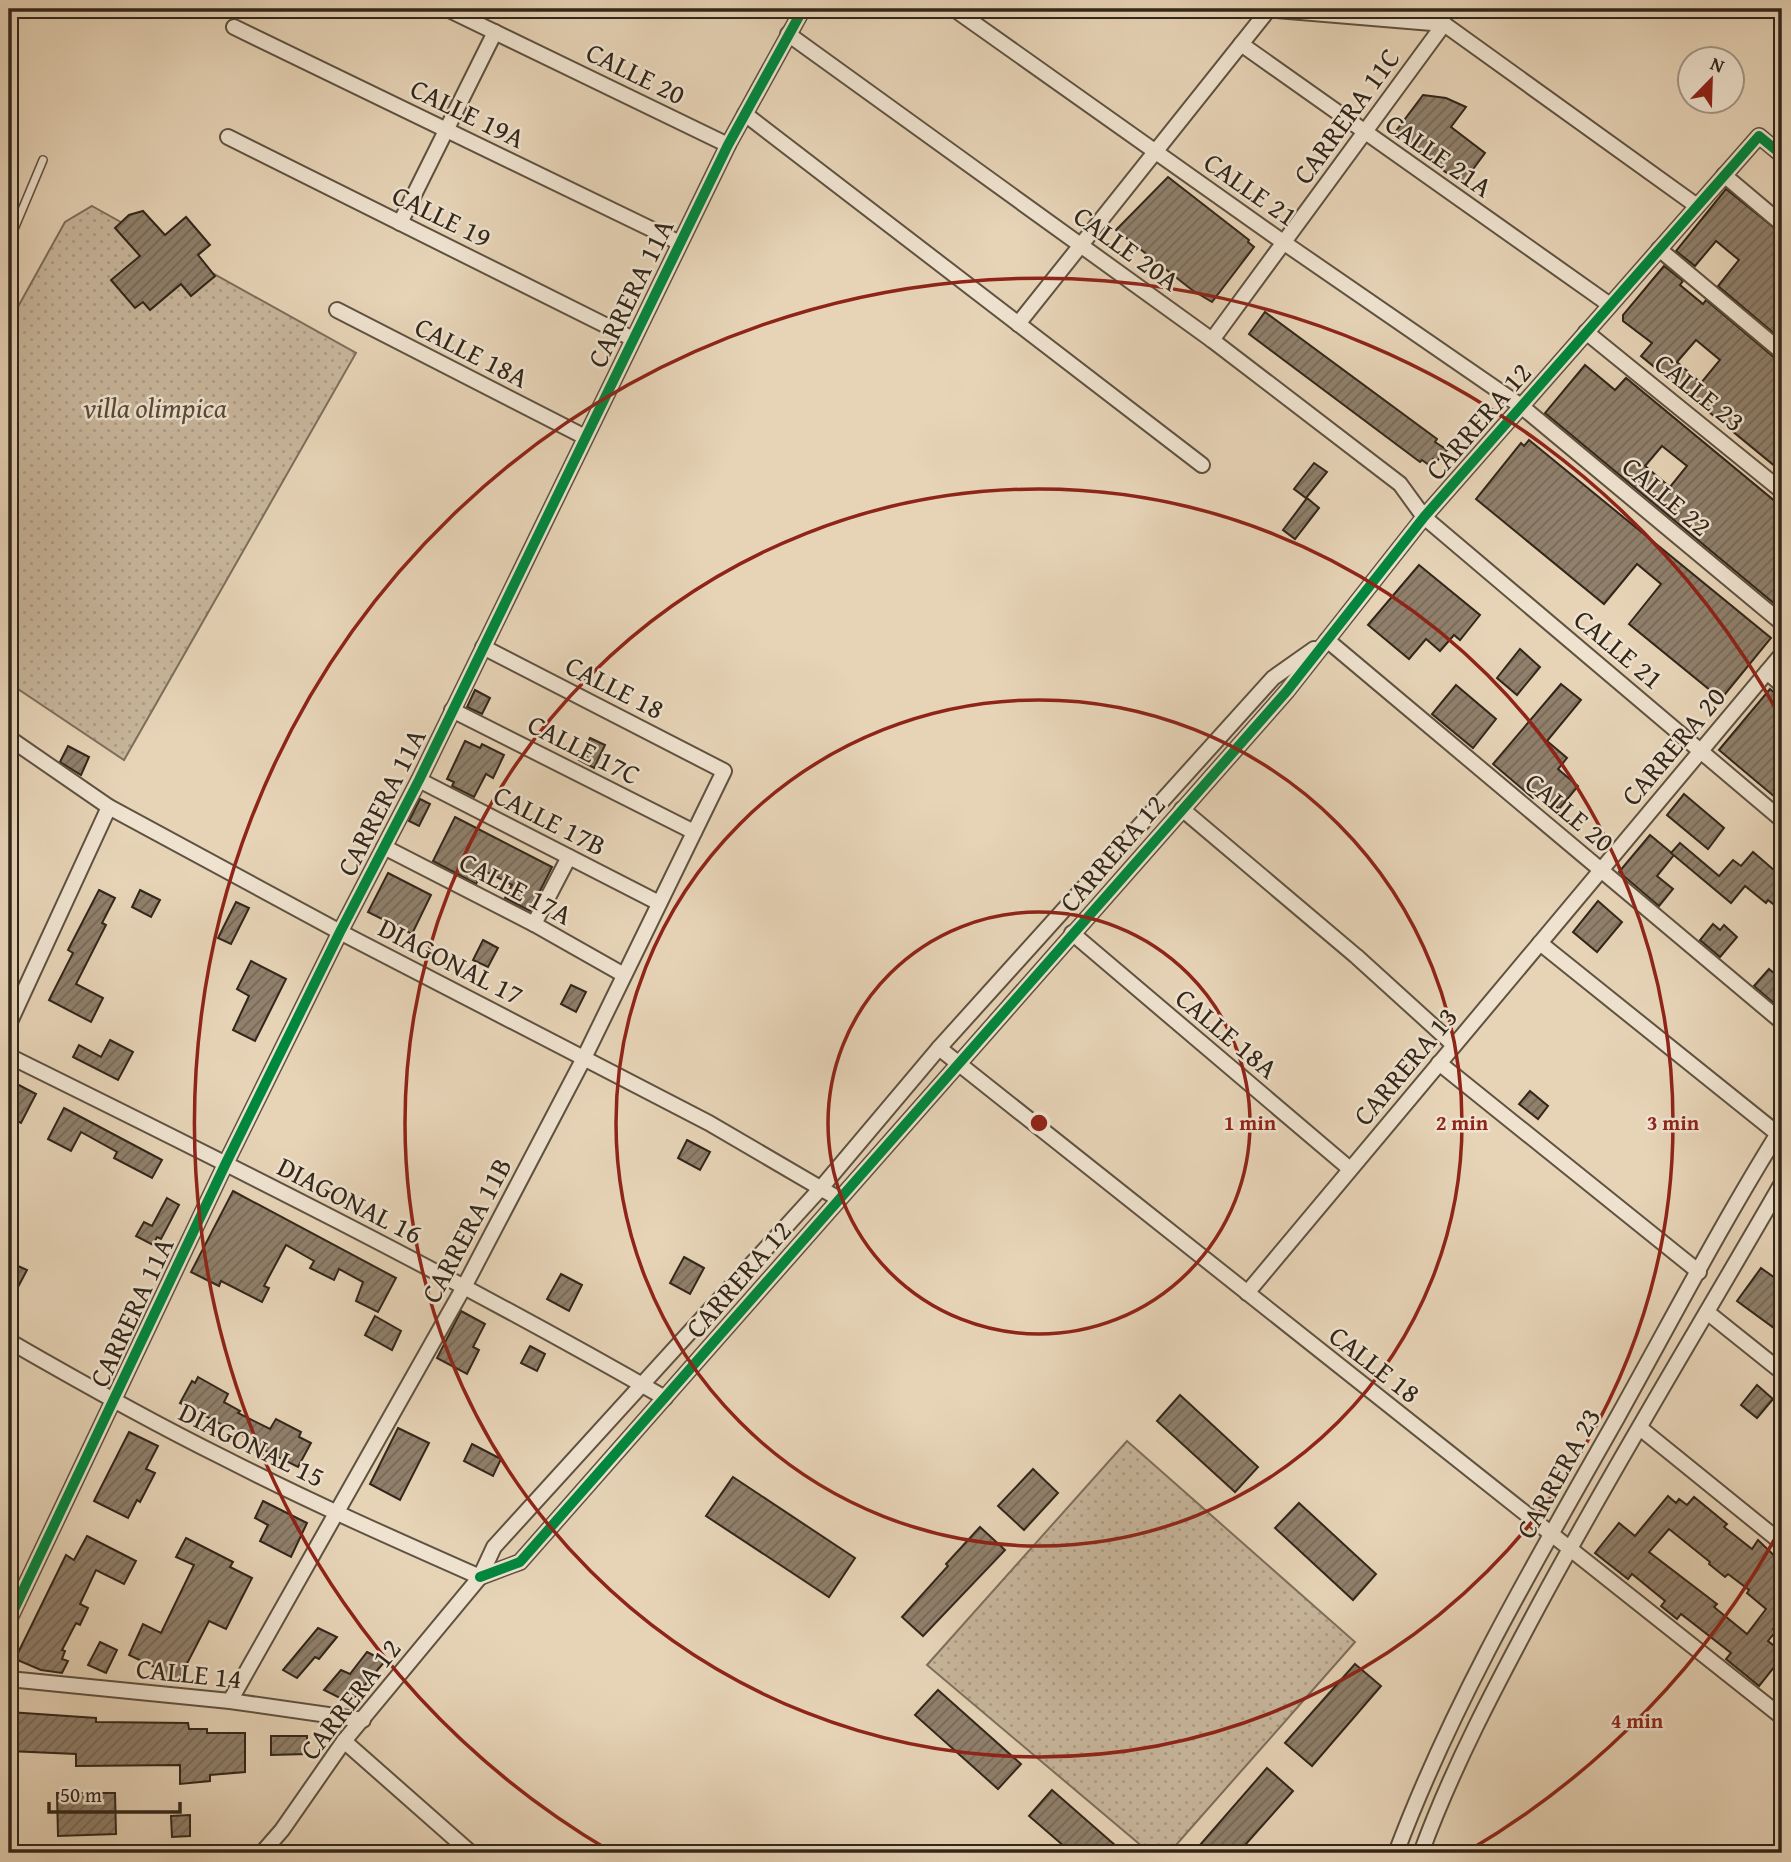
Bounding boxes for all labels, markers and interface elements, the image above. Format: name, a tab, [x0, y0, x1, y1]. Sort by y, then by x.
street label: CALLE 20	[580, 31, 693, 114]
street label: CARRERA 11C	[1282, 39, 1409, 192]
north arrow	[1676, 46, 1746, 116]
text: N	[1706, 49, 1729, 80]
street label: CALLE 19A	[404, 67, 532, 158]
street label: CALLE 21A	[1377, 103, 1501, 207]
street label: CALLE 21	[1196, 141, 1306, 236]
street label: CALLE 19	[386, 174, 499, 257]
street label: CALLE 20A	[1066, 195, 1189, 300]
street label: CARRERA 11A	[576, 211, 683, 374]
street label: CALLE 18A	[408, 305, 536, 398]
street label: CALLE 23	[1646, 342, 1754, 441]
street label: CARRERA 12	[1415, 353, 1540, 488]
park label: villa olimpica	[83, 387, 227, 428]
street label: CALLE 22	[1614, 446, 1721, 545]
street label: CALLE 21	[1566, 599, 1673, 698]
street label: CALLE 18	[559, 644, 672, 729]
street label: CARRERA 20	[1611, 677, 1735, 814]
street label: CALLE 17C	[521, 703, 648, 794]
street label: CARRERA 11A	[326, 721, 435, 883]
street label: CALLE 20	[1517, 762, 1624, 861]
street label: CALLE 17B	[487, 774, 614, 865]
street label: CARRERA 12	[1049, 785, 1174, 920]
street label: CALLE 17A	[452, 841, 580, 935]
street label: DIAGONAL 17	[372, 906, 531, 1015]
street label: CALLE 18A	[1167, 977, 1288, 1088]
street label: CARRERA 13	[1343, 997, 1467, 1134]
text: 1 min	[1224, 1107, 1277, 1138]
text: 2 min	[1436, 1107, 1489, 1138]
text: 3 min	[1647, 1107, 1700, 1138]
centre of rings	[1027, 1111, 1051, 1135]
street label: DIAGONAL 16	[271, 1145, 430, 1254]
street label: CARRERA 11B	[410, 1150, 521, 1310]
street label: CARRERA 12	[675, 1211, 800, 1346]
street label: CARRERA 11A	[78, 1230, 183, 1393]
street label: CALLE 18	[1321, 1315, 1430, 1412]
street label: DIAGONAL 15	[172, 1391, 332, 1497]
street label: CARRERA 23	[1505, 1400, 1610, 1546]
street label: CARRERA 12	[289, 1629, 410, 1768]
street label: CALLE 14	[134, 1647, 244, 1698]
text: 4 min	[1611, 1705, 1664, 1736]
scale bar	[49, 1771, 180, 1815]
text: 50 m	[60, 1779, 102, 1810]

